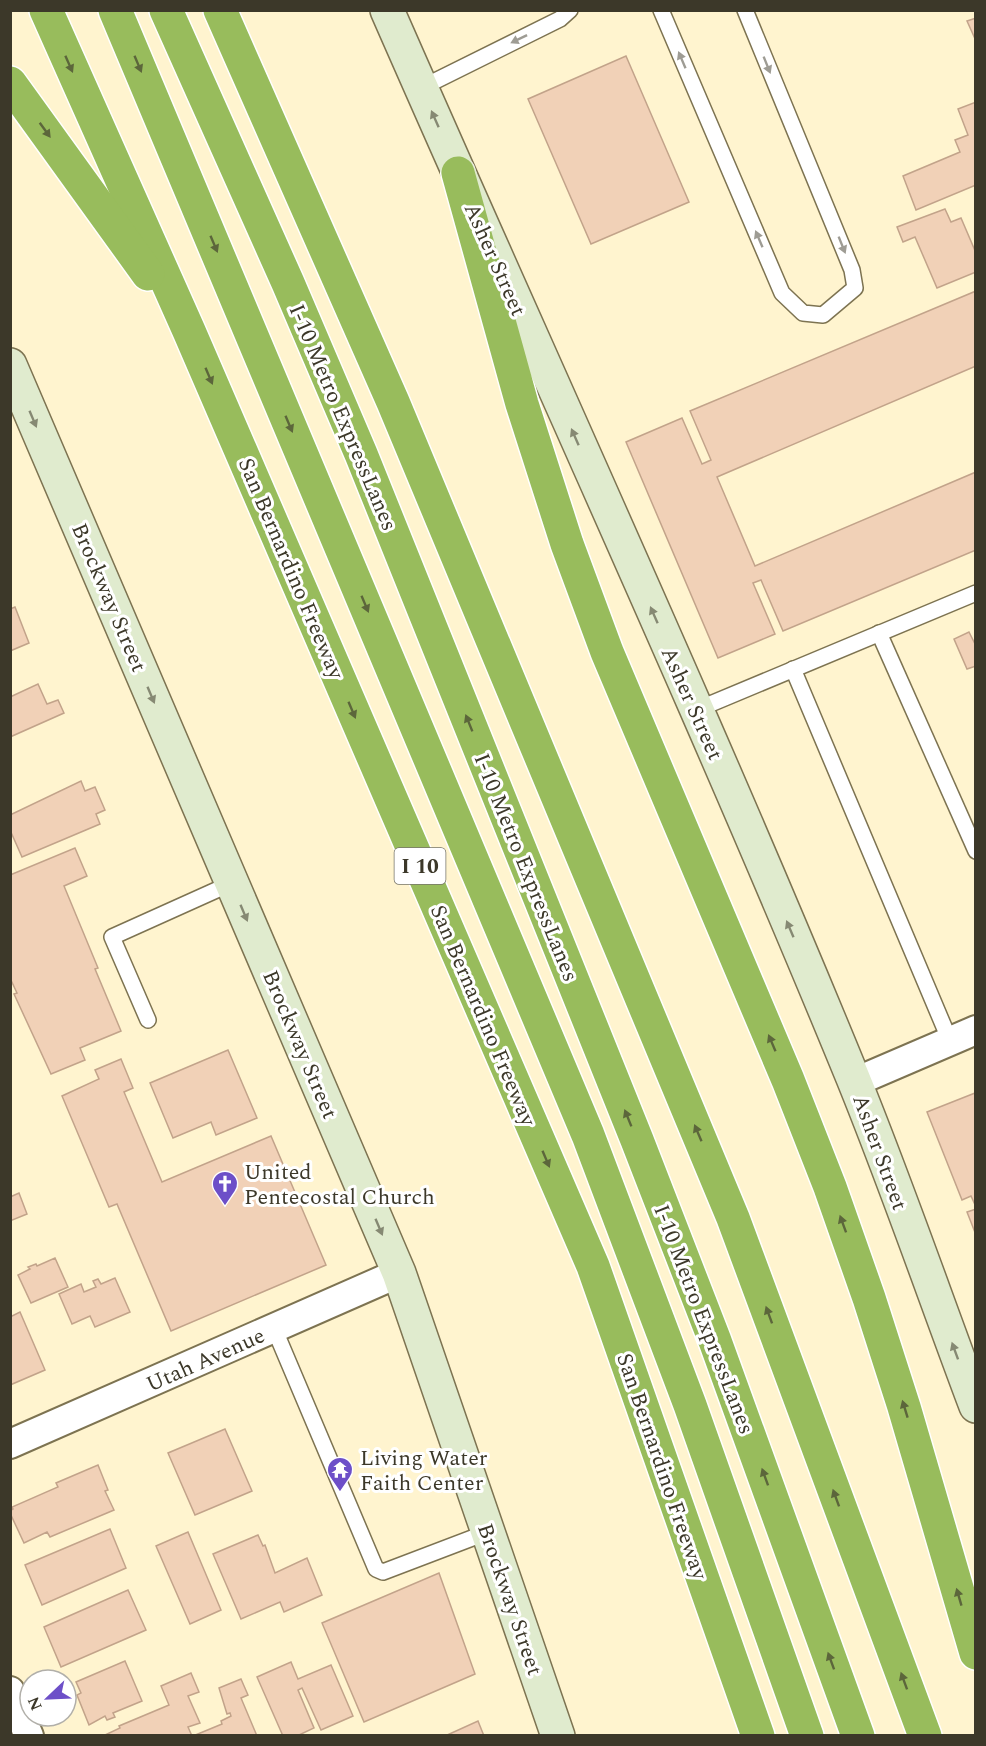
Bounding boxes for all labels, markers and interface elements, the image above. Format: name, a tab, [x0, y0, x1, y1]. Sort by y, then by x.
one-way arrow	[511, 35, 528, 44]
one-way arrow	[677, 50, 687, 68]
one-way arrow	[65, 55, 74, 72]
one-way arrow	[133, 56, 143, 74]
one-way arrow	[762, 56, 772, 74]
one-way arrow	[430, 110, 440, 128]
one-way arrow	[39, 122, 51, 138]
street label: Asher Street	[455, 198, 534, 322]
one-way arrow	[754, 230, 763, 248]
one-way arrow	[210, 235, 219, 253]
one-way arrow	[838, 236, 847, 254]
street label: I-10 Metro ExpressLanes	[280, 299, 405, 536]
one-way arrow	[204, 368, 214, 386]
one-way arrow	[29, 410, 39, 428]
one-way arrow	[285, 415, 294, 433]
one-way arrow	[570, 428, 580, 446]
street label: San Bernardino Freeway	[229, 453, 353, 686]
street label: Brockway Street	[62, 518, 155, 677]
one-way arrow	[360, 595, 370, 613]
one-way arrow	[649, 606, 659, 624]
street label: Asher Street	[652, 642, 731, 766]
one-way arrow	[147, 686, 156, 704]
one-way arrow	[348, 701, 357, 718]
one-way arrow	[464, 714, 473, 732]
street label: I-10 Metro ExpressLanes	[465, 748, 587, 987]
road number: I 10	[394, 848, 446, 884]
street label: San Bernardino Freeway	[421, 900, 545, 1133]
one-way arrow	[240, 904, 250, 922]
one-way arrow	[785, 920, 794, 938]
street label: Brockway Street	[253, 965, 346, 1124]
one-way arrow	[767, 1034, 776, 1052]
street label: Asher Street	[843, 1090, 916, 1215]
one-way arrow	[623, 1109, 633, 1127]
one-way arrow	[693, 1124, 703, 1142]
one-way arrow	[541, 1150, 551, 1168]
place label: United Pentecostal Church	[244, 1156, 435, 1214]
church icon: United Pentecostal Church	[210, 1169, 240, 1207]
street label: I-10 Metro ExpressLanes	[645, 1200, 763, 1439]
one-way arrow	[838, 1215, 848, 1233]
one-way arrow	[374, 1219, 384, 1237]
one-way arrow	[763, 1306, 773, 1324]
street label: Utah Avenue	[141, 1319, 270, 1401]
one-way arrow	[950, 1342, 959, 1360]
street label: San Bernardino Freeway	[607, 1349, 716, 1585]
one-way arrow	[900, 1400, 909, 1418]
place label: Living Water Faith Center	[360, 1442, 488, 1500]
temple icon: Living Water Faith Center	[325, 1455, 355, 1493]
one-way arrow	[759, 1468, 769, 1486]
one-way arrow	[831, 1489, 841, 1507]
street label: Brockway Street	[468, 1519, 551, 1680]
one-way arrow	[954, 1588, 963, 1606]
one-way arrow	[825, 1652, 835, 1670]
north arrow	[18, 1668, 78, 1728]
one-way arrow	[899, 1671, 909, 1689]
text: N	[22, 1693, 49, 1714]

